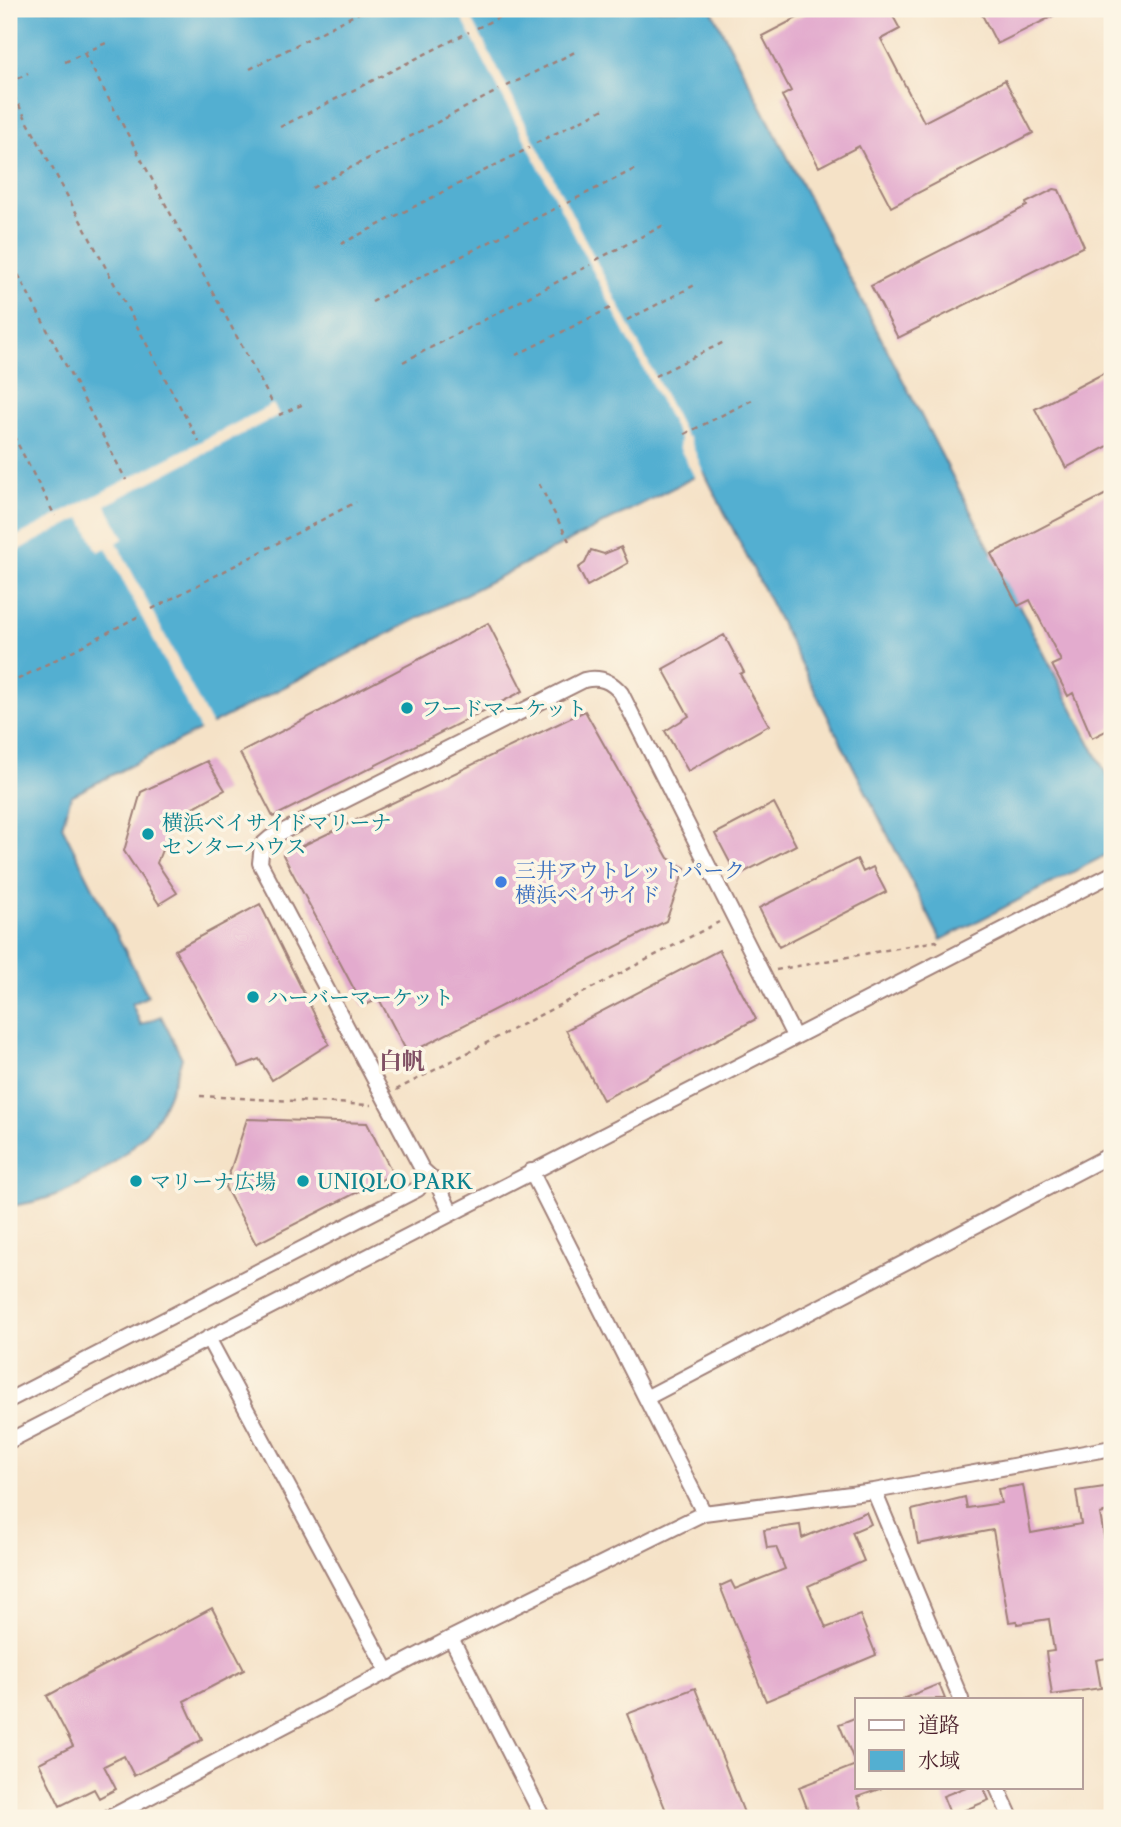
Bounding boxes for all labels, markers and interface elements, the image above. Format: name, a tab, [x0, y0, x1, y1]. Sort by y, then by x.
place label: フードマーケット	[421, 696, 587, 721]
marker: フードマーケット	[399, 700, 415, 716]
place label: 横浜ベイサイドマリーナ センターハウス	[162, 810, 392, 859]
marker: 横浜ベイサイドマリーナ センターハウス	[140, 826, 156, 842]
place label: 三井アウトレットパーク 横浜ベイサイド	[515, 858, 745, 907]
marker: 三井アウトレットパーク 横浜ベイサイド	[493, 874, 509, 890]
place label: ハーバーマーケット	[267, 985, 454, 1010]
marker: ハーバーマーケット	[245, 989, 261, 1005]
district label: 白帆	[379, 1047, 425, 1075]
place label: マリーナ広場	[150, 1169, 276, 1194]
place label: UNIQLO PARK	[317, 1169, 473, 1194]
marker: マリーナ広場	[128, 1173, 144, 1189]
marker: UNIQLO PARK	[295, 1173, 311, 1189]
legend	[855, 1698, 1082, 1788]
text: 道路	[918, 1712, 960, 1737]
text: 水域	[918, 1748, 960, 1773]

